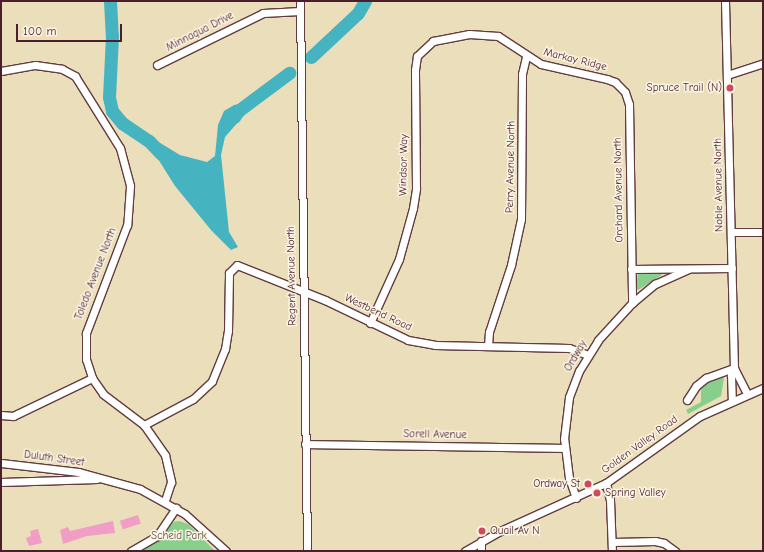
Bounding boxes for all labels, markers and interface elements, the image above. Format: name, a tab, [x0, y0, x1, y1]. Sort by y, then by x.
street label: Minnaqua Drive	[164, 9, 236, 55]
scale bar	[18, 16, 124, 42]
text: 100 m	[23, 24, 56, 38]
street label: Markay Ridge	[542, 46, 608, 74]
place label: Spruce Trail (N)	[647, 81, 722, 95]
marker: Spruce Trail (N)	[725, 83, 735, 93]
street label: Perry Avenue North	[504, 121, 518, 213]
street label: Windsor Way	[397, 134, 411, 196]
street label: Orchard Avenue North	[611, 137, 627, 243]
street label: Noble Avenue North	[712, 138, 726, 232]
street label: Toledo Avenue North	[72, 226, 120, 322]
street label: Regent Avenue North	[285, 226, 299, 326]
street label: Westbend Road	[342, 292, 414, 334]
street label: Ordway	[562, 338, 590, 374]
street label: Golden Valley Road	[599, 413, 681, 477]
street label: Sorell Avenue	[403, 428, 467, 442]
street label: Duluth Street	[23, 448, 85, 470]
place label: Ordway St	[533, 477, 580, 491]
marker: Ordway St	[583, 479, 593, 489]
place label: Spring Valley	[605, 486, 666, 500]
marker: Spring Valley	[592, 488, 602, 498]
place label: Quail Av N	[490, 524, 540, 538]
marker: Quail Av N	[477, 526, 487, 536]
park label: Scheid Park	[151, 529, 207, 543]

